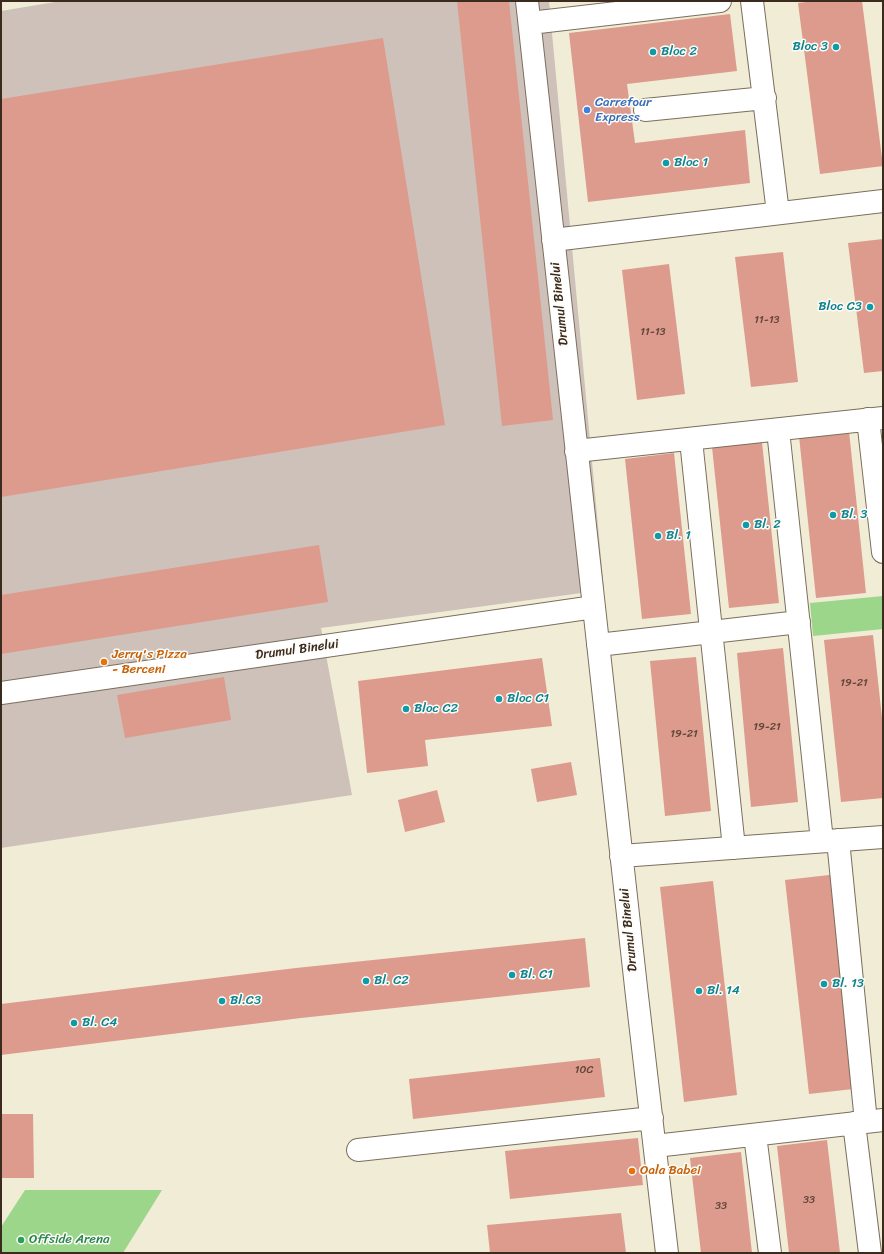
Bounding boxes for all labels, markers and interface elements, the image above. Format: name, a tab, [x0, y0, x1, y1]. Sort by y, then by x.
place label: Bloc 3	[792, 39, 828, 55]
marker: Bloc 3	[831, 42, 841, 52]
place label: Bloc 2	[661, 44, 697, 60]
marker: Bloc 2	[648, 47, 658, 57]
place label: Carrefour Express	[595, 95, 651, 126]
marker: Carrefour Express	[582, 105, 592, 115]
place label: Bloc 1	[674, 155, 708, 171]
marker: Bloc 1	[661, 158, 671, 168]
street label: Drumul Binelui	[548, 261, 572, 347]
place label: Bloc C3	[818, 299, 862, 315]
marker: Bloc C3	[865, 302, 875, 312]
house number: 11-13	[754, 313, 780, 327]
house number: 11-13	[640, 325, 666, 339]
place label: Bl. 3	[841, 507, 867, 523]
marker: Bl. 3	[828, 510, 838, 520]
place label: Bl. 2	[754, 517, 781, 533]
marker: Bl. 2	[741, 520, 751, 530]
place label: Bl. 1	[666, 528, 691, 544]
marker: Bl. 1	[653, 531, 663, 541]
street label: Drumul Binelui	[254, 636, 340, 664]
place label: Jerry's Pizza - Berceni	[112, 647, 187, 678]
marker: Jerry's Pizza - Berceni	[99, 657, 109, 667]
house number: 19-21	[840, 676, 868, 690]
place label: Bloc C1	[507, 691, 549, 707]
marker: Bloc C1	[494, 694, 504, 704]
place label: Bloc C2	[414, 701, 458, 717]
marker: Bloc C2	[401, 704, 411, 714]
house number: 19-21	[753, 720, 781, 734]
house number: 19-21	[670, 727, 698, 741]
street label: Drumul Binelui	[617, 887, 641, 973]
place label: Bl. C1	[520, 967, 553, 983]
marker: Bl. C1	[507, 970, 517, 980]
place label: Bl. C2	[374, 973, 409, 989]
marker: Bl. C2	[361, 976, 371, 986]
place label: Bl. 13	[832, 976, 864, 992]
marker: Bl. 13	[819, 979, 829, 989]
place label: Bl. 14	[707, 983, 740, 999]
marker: Bl. 14	[694, 986, 704, 996]
place label: Bl.C3	[230, 993, 261, 1009]
marker: Bl.C3	[217, 996, 227, 1006]
place label: Bl. C4	[82, 1015, 117, 1031]
marker: Bl. C4	[69, 1018, 79, 1028]
house number: 10C	[575, 1063, 593, 1077]
place label: Oala Babei	[640, 1163, 701, 1179]
marker: Oala Babei	[627, 1166, 637, 1176]
house number: 33	[803, 1193, 815, 1207]
house number: 33	[715, 1199, 727, 1213]
place label: Offside Arena	[29, 1232, 109, 1248]
marker: Offside Arena	[16, 1235, 26, 1245]

